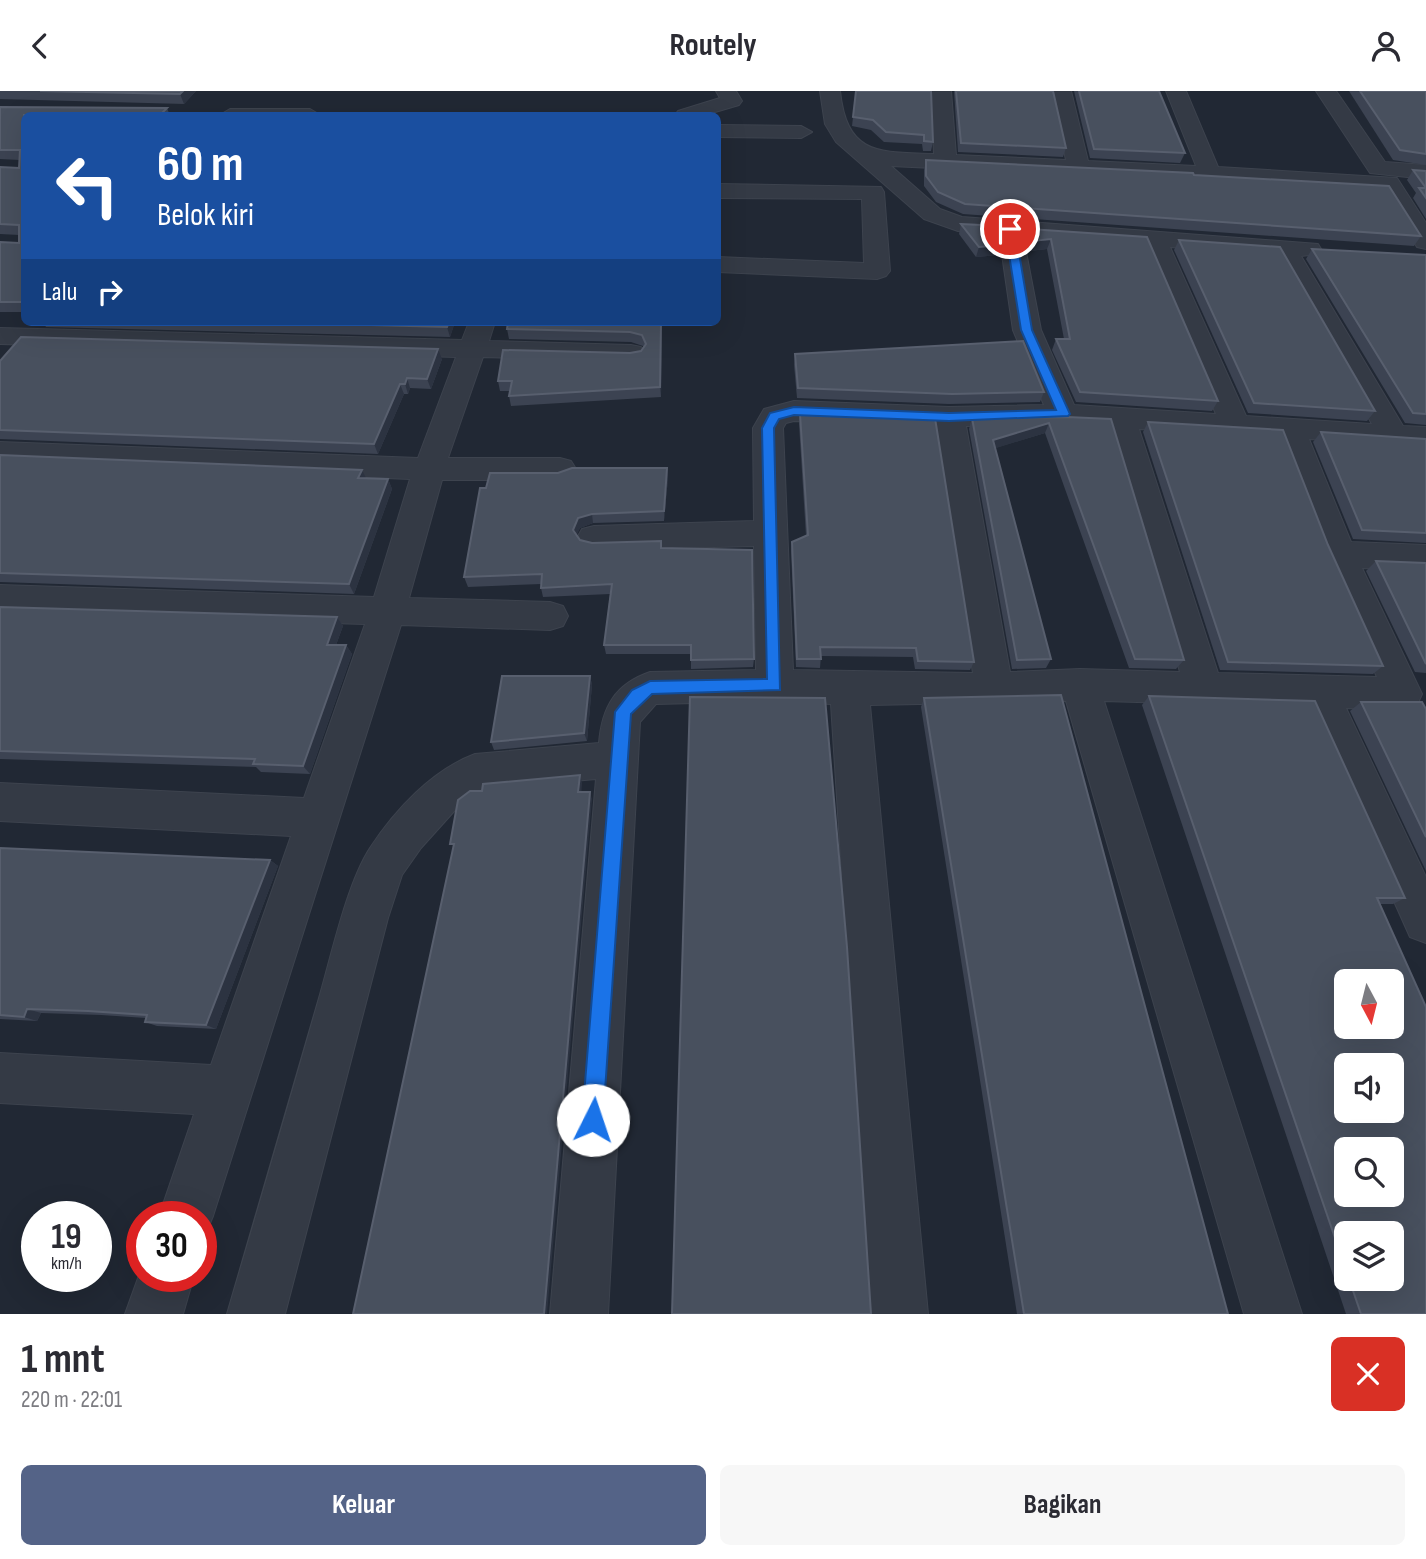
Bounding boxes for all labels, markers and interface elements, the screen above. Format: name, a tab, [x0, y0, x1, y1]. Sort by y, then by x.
text: Routely	[669, 26, 757, 65]
icon: back	[21, 27, 59, 65]
icon: person	[1367, 27, 1405, 65]
text: 60 m	[157, 136, 244, 195]
icon: left	[42, 140, 133, 231]
text: Belok kiri	[157, 196, 254, 235]
pin	[980, 199, 1040, 259]
icon: arrive	[991, 210, 1029, 248]
icon: right	[91, 273, 129, 311]
text: Lalu	[42, 277, 77, 308]
north arrow	[1334, 969, 1404, 1039]
map controls	[1334, 969, 1404, 1291]
button: sound	[1334, 1053, 1404, 1123]
position arrow	[556, 1083, 630, 1157]
button: search	[1334, 1137, 1404, 1207]
speed limit sign: 30	[126, 1201, 217, 1292]
text: 19	[51, 1216, 82, 1259]
button: layers	[1334, 1221, 1404, 1291]
text: km/h	[51, 1253, 82, 1274]
text: 1 mnt	[21, 1334, 105, 1385]
button: close	[1331, 1337, 1405, 1411]
text: 220 m · 22:01	[21, 1386, 122, 1414]
button: Keluar	[21, 1465, 706, 1545]
button: Bagikan	[720, 1465, 1405, 1545]

